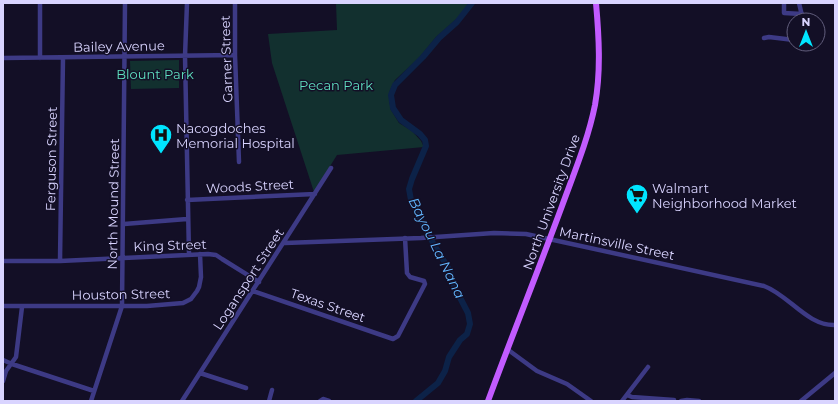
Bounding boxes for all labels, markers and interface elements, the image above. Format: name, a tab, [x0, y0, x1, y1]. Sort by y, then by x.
north arrow	[786, 12, 826, 52]
street label: Garner Street	[216, 15, 236, 103]
text: N	[802, 15, 810, 29]
street label: Bailey Avenue	[73, 37, 165, 55]
park label: Blount Park	[116, 66, 194, 82]
park label: Pecan Park	[299, 77, 373, 93]
street label: Ferguson Street	[42, 107, 60, 211]
place label: Nacogdoches Memorial Hospital	[176, 120, 295, 151]
hospital icon: Nacogdoches Memorial Hospital	[148, 122, 174, 155]
street label: North University Drive	[519, 132, 583, 272]
street label: North Mound Street	[104, 138, 122, 270]
street label: Woods Street	[206, 176, 294, 196]
place label: Walmart Neighborhood Market	[652, 180, 797, 211]
supermarket icon: Walmart Neighborhood Market	[624, 182, 650, 215]
water label: Bayou La Nana	[405, 194, 469, 302]
street label: Martinsville Street	[558, 223, 676, 263]
street label: Logansport Street	[209, 225, 287, 333]
street label: King Street	[133, 236, 207, 254]
street label: Houston Street	[72, 285, 170, 303]
street label: Texas Street	[289, 285, 367, 325]

